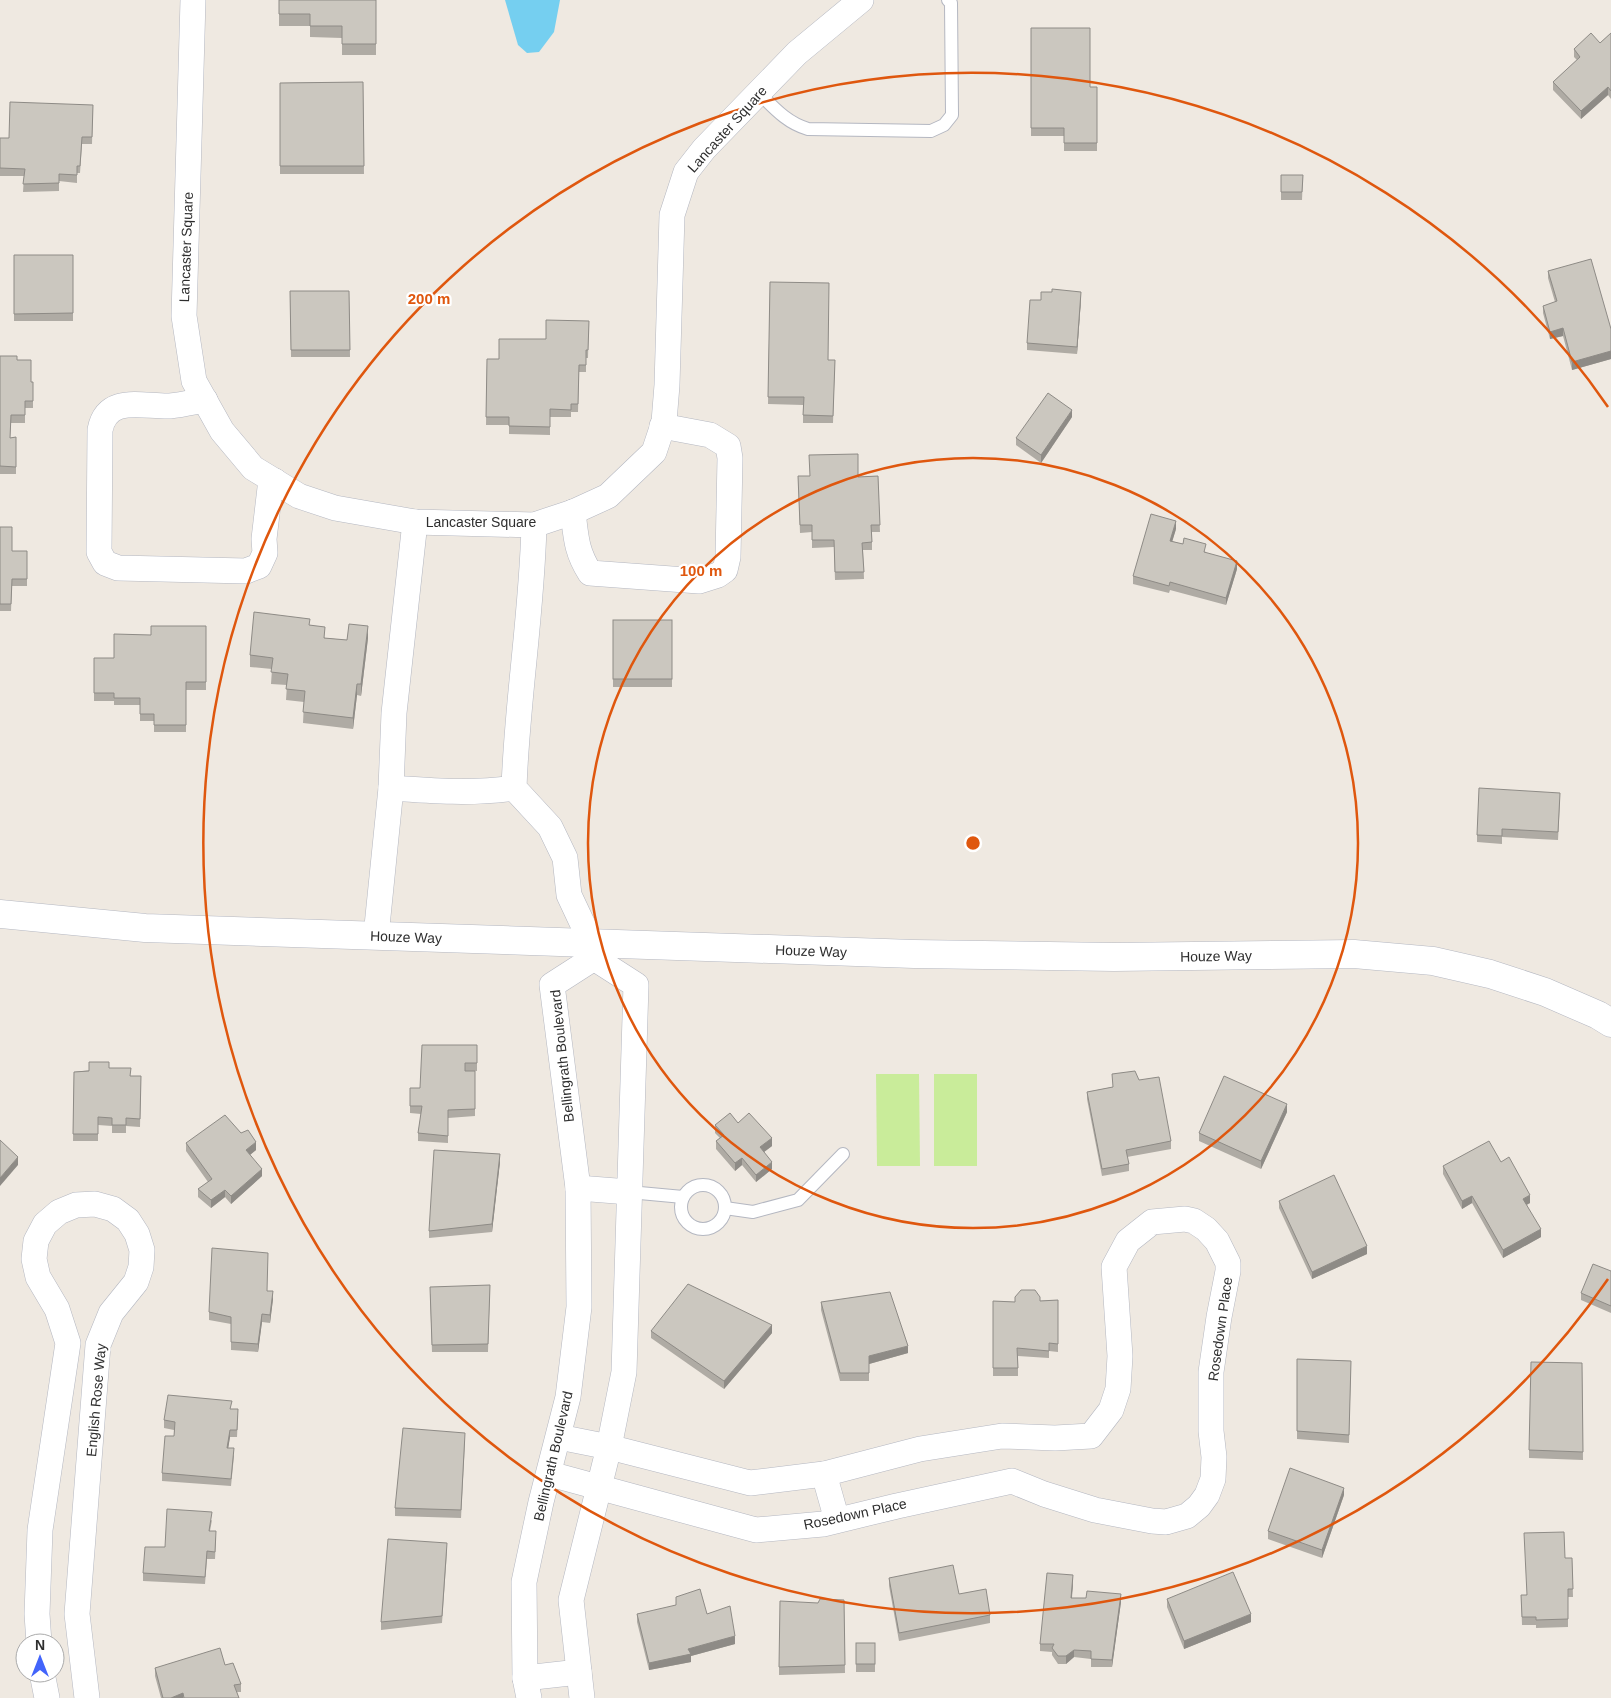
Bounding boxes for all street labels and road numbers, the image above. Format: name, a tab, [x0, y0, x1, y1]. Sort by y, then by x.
street label: Lancaster Square	[684, 82, 770, 175]
street label: Lancaster Square	[176, 191, 196, 303]
street label: Lancaster Square	[426, 514, 536, 530]
street label: Houze Way	[370, 928, 442, 946]
street label: Houze Way	[775, 942, 847, 960]
street label: Houze Way	[1180, 947, 1252, 965]
street label: Bellingrath Boulevard	[547, 989, 577, 1123]
street label: Rosedown Place	[1205, 1276, 1235, 1382]
street label: English Rose Way	[83, 1343, 109, 1457]
street label: Bellingrath Boulevard	[530, 1389, 576, 1523]
street label: Rosedown Place	[802, 1495, 908, 1533]

